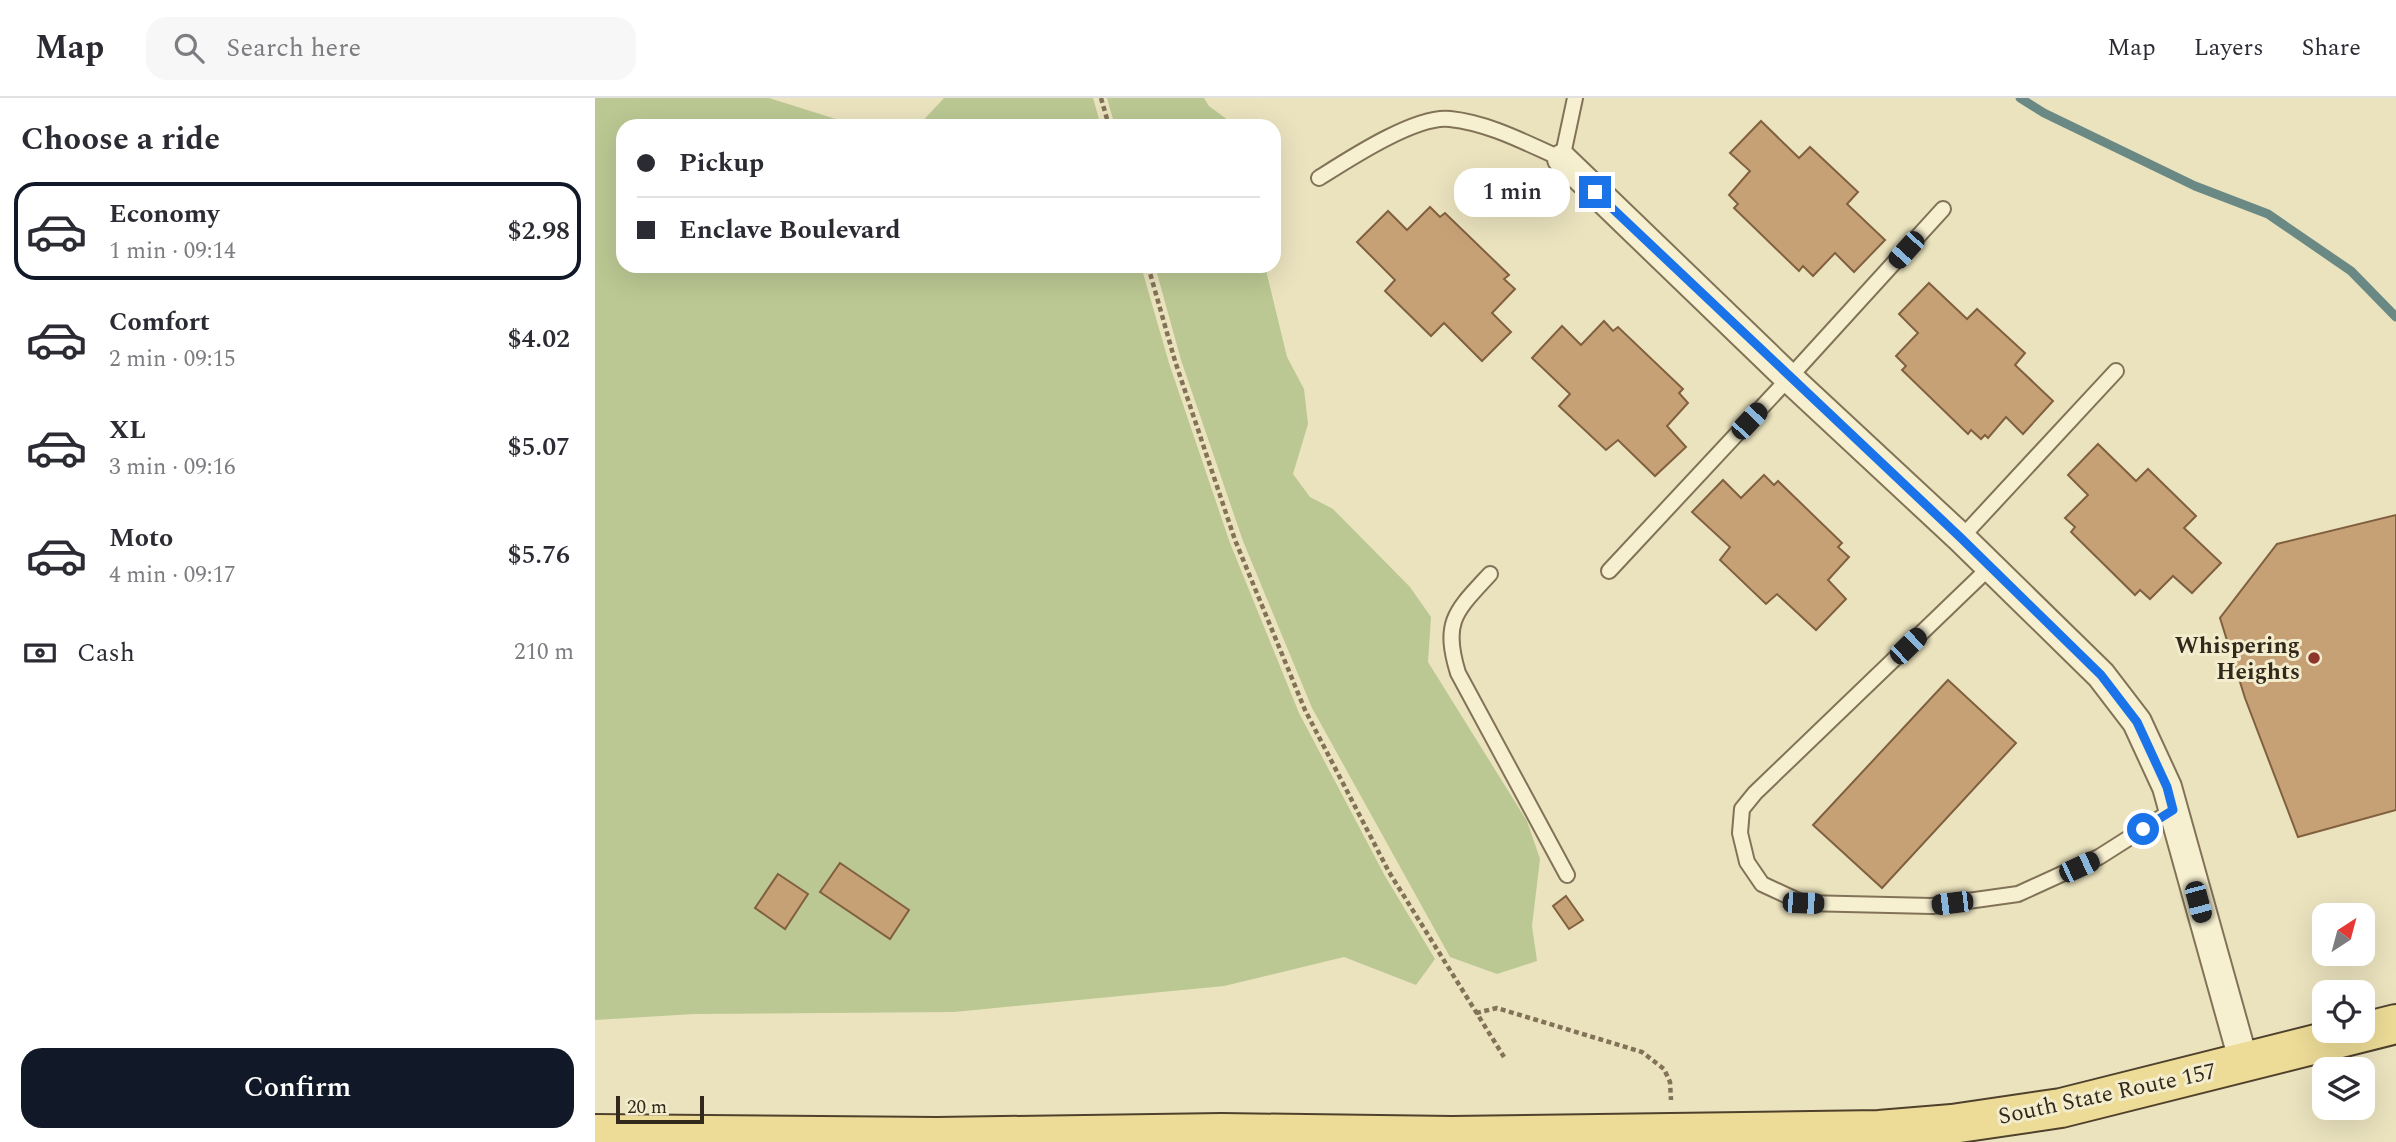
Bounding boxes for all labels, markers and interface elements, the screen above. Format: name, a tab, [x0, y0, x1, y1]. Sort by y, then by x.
search box	[146, 17, 636, 80]
text: Map	[35, 23, 104, 73]
text: Search here	[226, 28, 361, 68]
icon: search	[170, 29, 208, 67]
text: Map	[2107, 30, 2156, 66]
text: Layers	[2194, 30, 2264, 66]
text: Share	[2302, 30, 2361, 66]
text: Choose a ride	[21, 115, 220, 164]
text: Pickup	[679, 143, 764, 183]
callout: 1 min	[1455, 168, 1571, 217]
text: 1 min	[1482, 175, 1542, 210]
route end	[1579, 176, 1611, 208]
text: Economy	[109, 194, 219, 234]
icon: car	[25, 200, 88, 263]
text: Enclave Boulevard	[679, 210, 901, 250]
text: $2.98	[507, 211, 570, 251]
car	[1885, 227, 1928, 273]
text: 1 min · 09:14	[109, 234, 236, 269]
text: Comfort	[109, 302, 210, 342]
icon: car	[25, 308, 88, 371]
text: $4.02	[507, 319, 570, 359]
text: 2 min · 09:15	[109, 342, 236, 377]
car	[1727, 398, 1772, 444]
text: XL	[109, 410, 146, 450]
icon: car	[25, 416, 88, 479]
text: $5.07	[507, 427, 570, 467]
text: 3 min · 09:16	[109, 450, 236, 485]
text: Moto	[109, 518, 173, 558]
icon: car	[25, 524, 88, 587]
text: $5.76	[507, 535, 570, 575]
text: 4 min · 09:17	[109, 558, 236, 593]
car	[1886, 624, 1931, 668]
place label: Whispering Heights	[2175, 629, 2300, 690]
text: Cash	[77, 633, 135, 673]
icon: cash	[21, 634, 59, 672]
text: 210 m	[514, 635, 574, 670]
marker: Whispering Heights	[2306, 650, 2322, 666]
route start	[2127, 813, 2159, 845]
car	[2056, 849, 2103, 885]
car	[2183, 879, 2214, 925]
car	[1930, 890, 1975, 916]
car	[1782, 892, 1825, 914]
north arrow	[2312, 903, 2375, 966]
map controls	[2312, 903, 2375, 1120]
button: locate	[2312, 980, 2375, 1043]
button: Confirm	[21, 1048, 574, 1128]
street label: South State Route 157	[1995, 1054, 2220, 1135]
button: layers	[2312, 1057, 2375, 1120]
scale bar	[616, 1093, 703, 1125]
text: 20 m	[627, 1093, 667, 1122]

